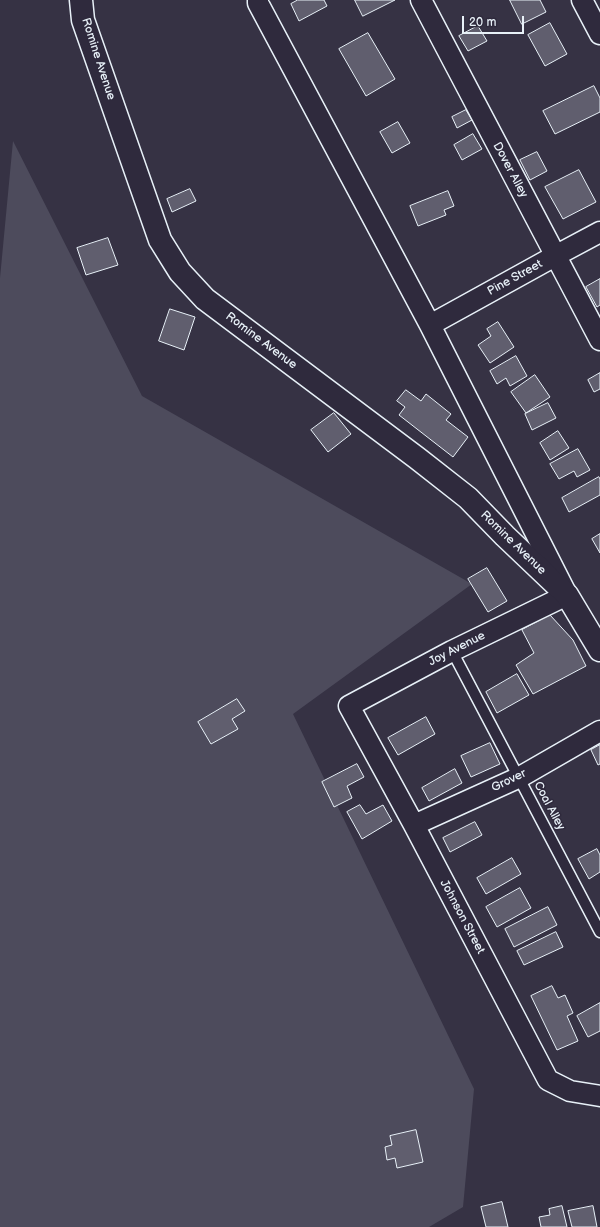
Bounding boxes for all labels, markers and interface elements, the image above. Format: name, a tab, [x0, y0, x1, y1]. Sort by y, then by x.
scale bar	[464, 8, 526, 34]
text: 20 m	[469, 15, 496, 30]
street label: Romine Avenue	[78, 16, 118, 102]
street label: Dover Alley	[489, 140, 531, 200]
street label: Pine Street	[485, 257, 545, 299]
street label: Romine Avenue	[223, 310, 299, 372]
street label: Romine Avenue	[477, 508, 549, 578]
street label: Joy Avenue	[426, 629, 488, 669]
street label: Grover	[489, 766, 529, 796]
street label: Coal Alley	[530, 779, 568, 833]
street label: Johnson Street	[436, 877, 488, 957]

